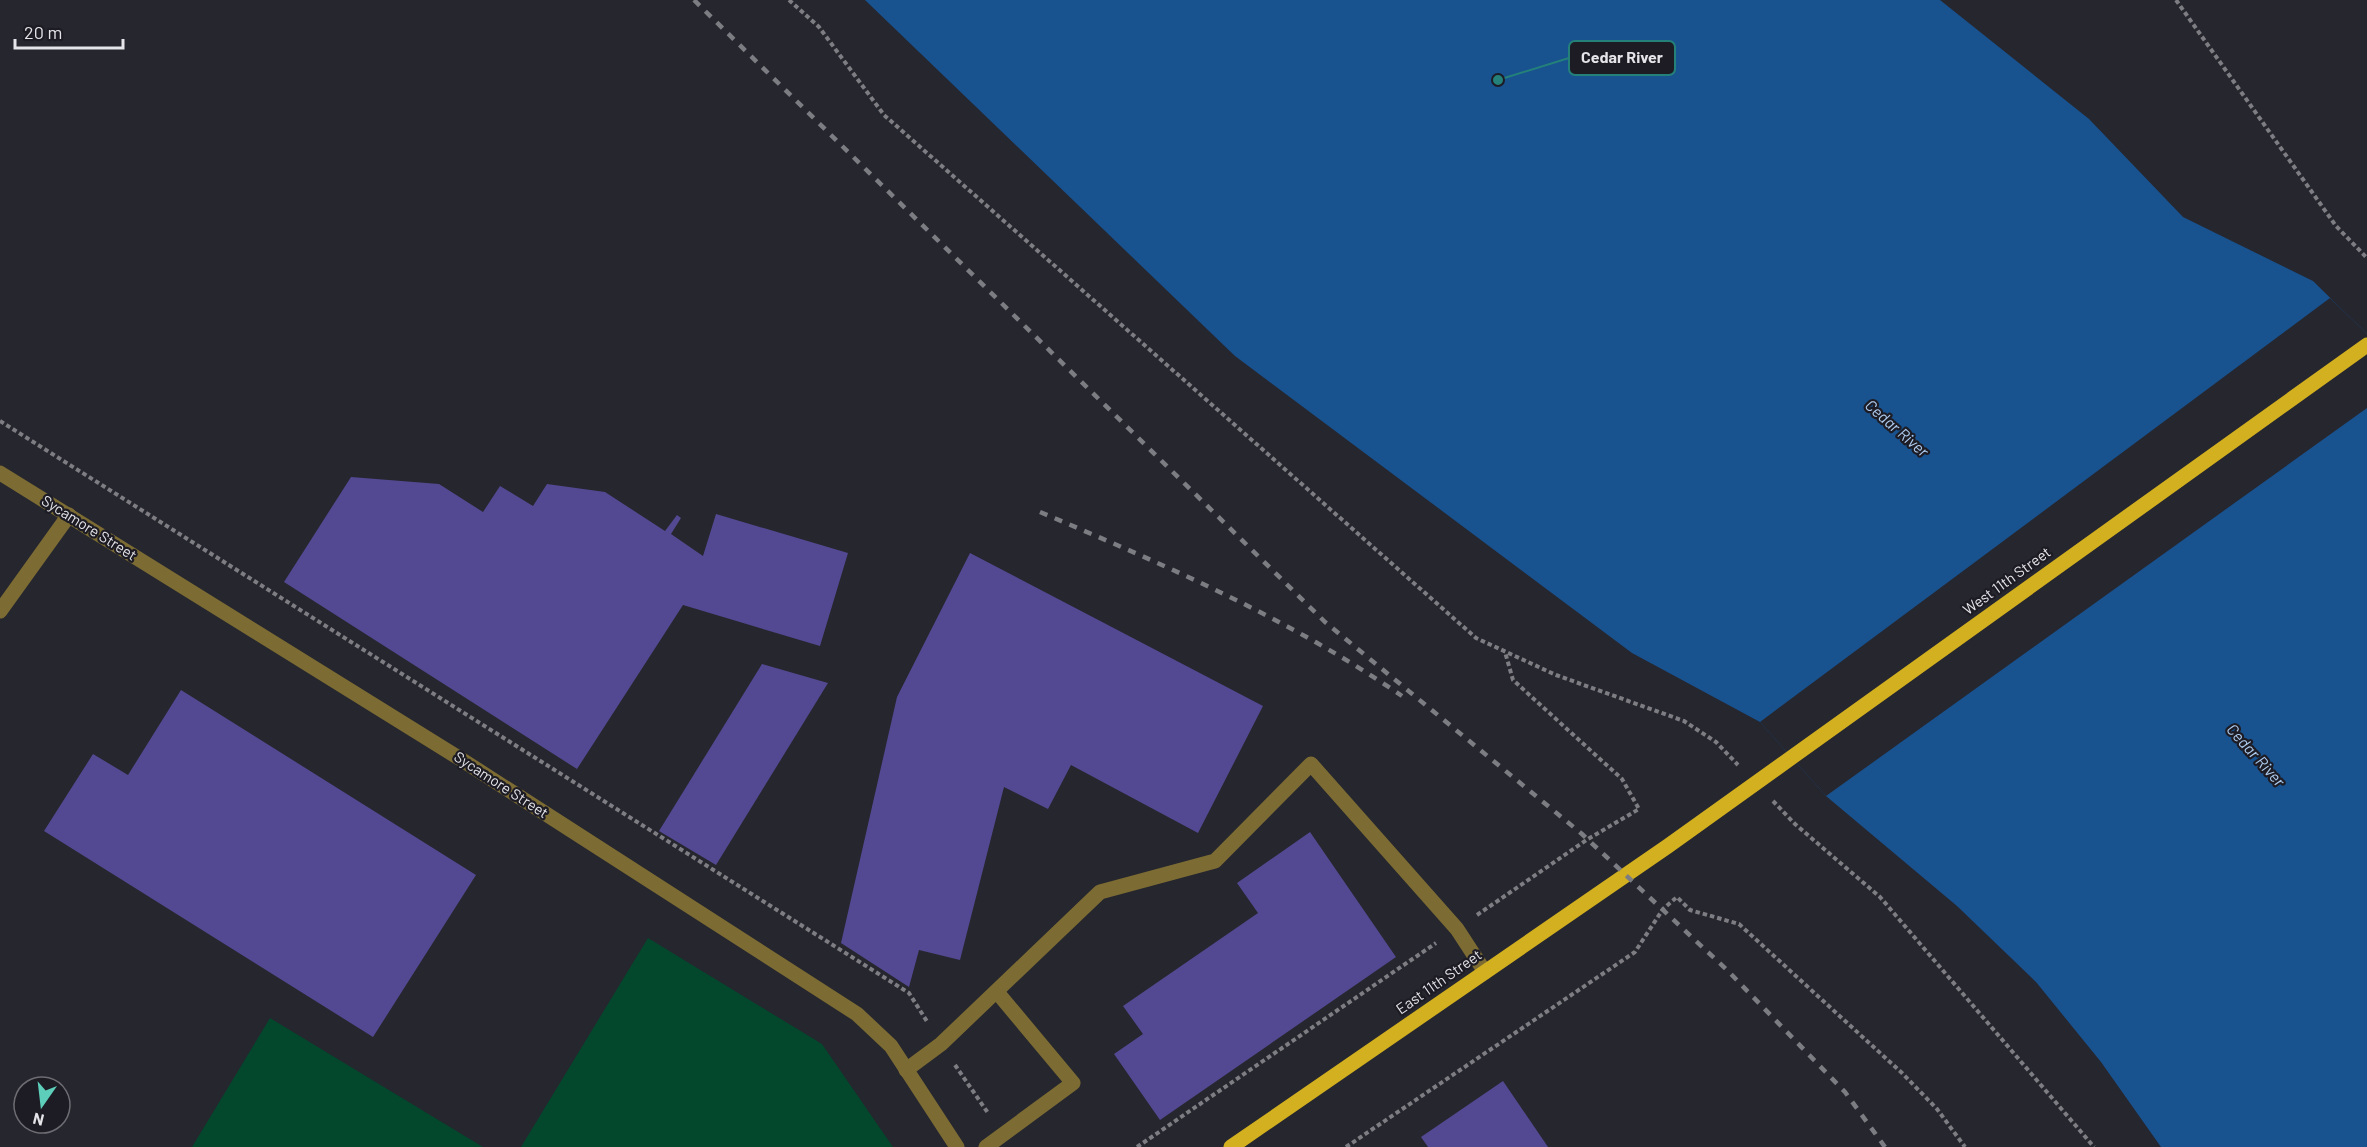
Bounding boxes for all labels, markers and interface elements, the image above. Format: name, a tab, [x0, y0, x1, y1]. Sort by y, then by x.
scale bar	[15, 12, 123, 50]
text: 20 m	[24, 21, 62, 43]
callout: Cedar River	[1569, 41, 1675, 75]
text: Cedar River	[1581, 47, 1663, 66]
water label: Cedar River	[1862, 395, 1934, 461]
street label: Sycamore Street	[39, 491, 140, 564]
street label: West 11th Street	[1959, 542, 2054, 618]
water label: Cedar River	[2223, 719, 2290, 791]
street label: Sycamore Street	[451, 747, 552, 821]
street label: East 11th Street	[1392, 945, 1485, 1017]
north arrow	[12, 1075, 72, 1135]
text: N	[31, 1110, 46, 1131]

